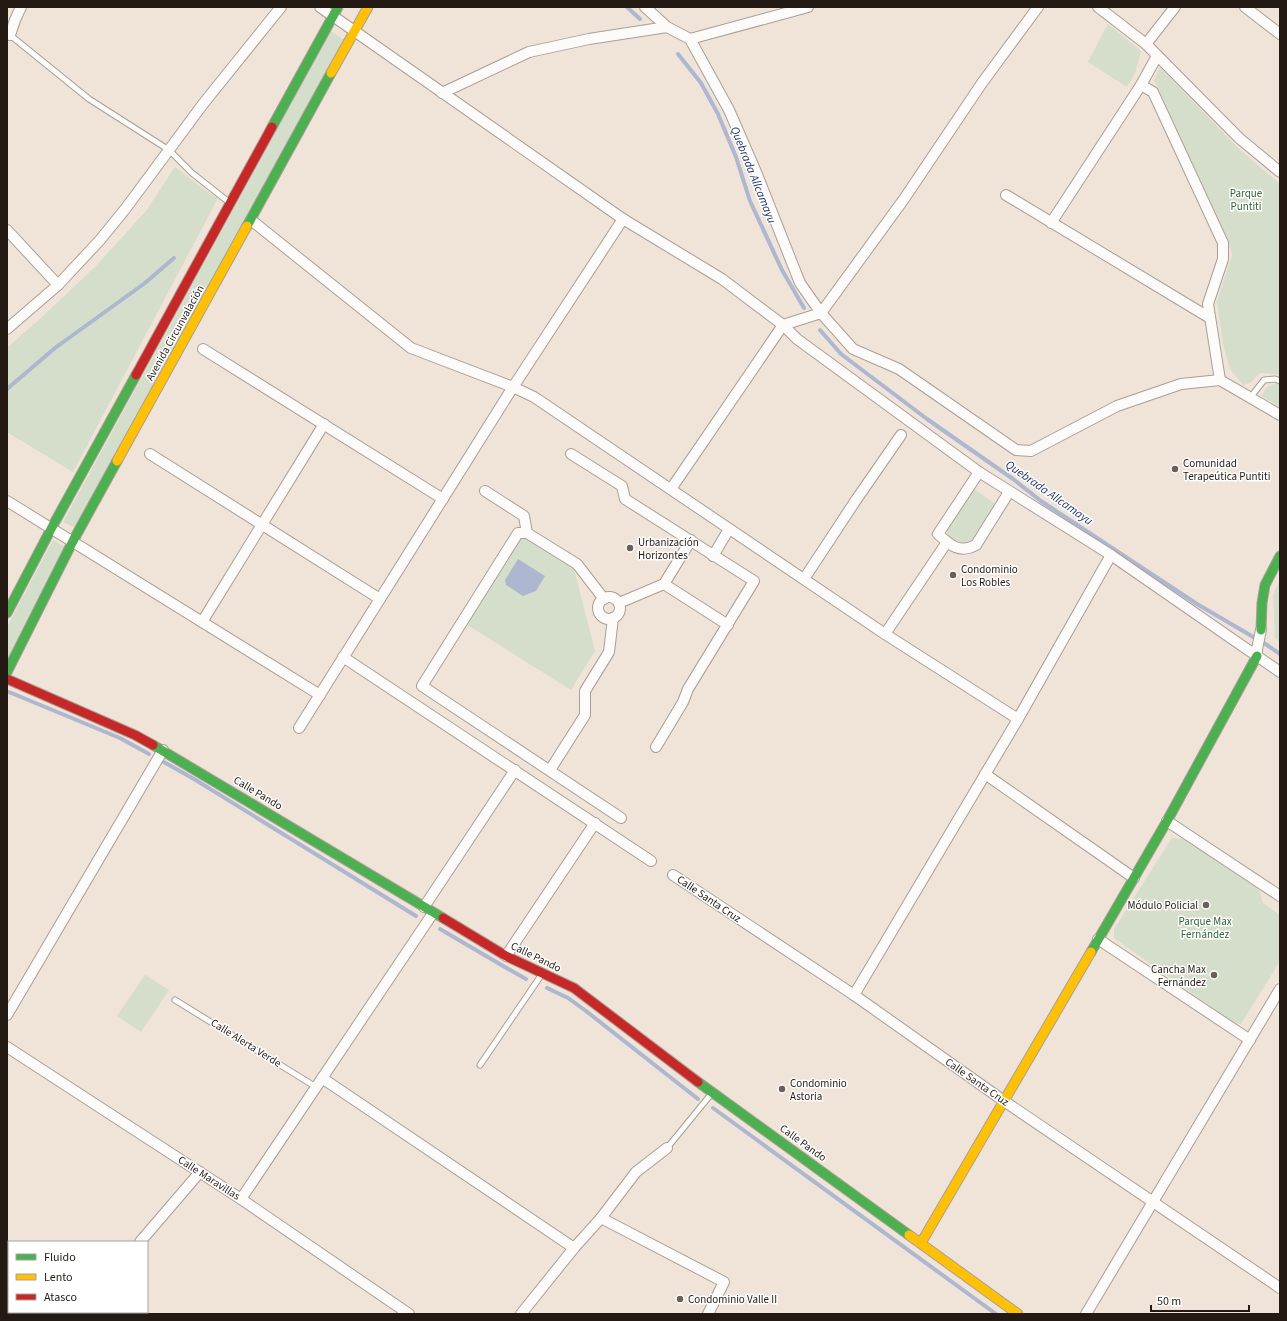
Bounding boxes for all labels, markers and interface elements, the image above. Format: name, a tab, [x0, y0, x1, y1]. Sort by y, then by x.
water label: Quebrada Allcamayu	[726, 124, 780, 226]
park label: Parque Puntiti	[1230, 186, 1263, 214]
street label: Avenida Circunvalación	[142, 282, 208, 384]
place label: Comunidad Terapeútica Puntiti	[1183, 456, 1270, 484]
water label: Quebrada Allcamayu	[1002, 457, 1096, 529]
marker: Comunidad Terapeútica Puntiti	[1170, 464, 1180, 474]
place label: Urbanización Horizontes	[638, 535, 699, 563]
marker: Urbanización Horizontes	[625, 543, 635, 553]
place label: Condominio Los Robles	[961, 562, 1018, 590]
marker: Condominio Los Robles	[948, 570, 958, 580]
street label: Calle Pando	[231, 773, 285, 813]
street label: Calle Santa Cruz	[674, 872, 744, 926]
place label: Módulo Policial	[1127, 898, 1198, 913]
marker: Módulo Policial	[1201, 900, 1211, 910]
park label: Parque Max Fernández	[1178, 914, 1232, 942]
street label: Calle Pando	[508, 938, 564, 976]
place label: Cancha Max Fernández	[1151, 962, 1206, 990]
marker: Cancha Max Fernández	[1209, 970, 1219, 980]
street label: Calle Alerta Verde	[208, 1015, 285, 1071]
street label: Calle Santa Cruz	[942, 1054, 1012, 1110]
place label: Condominio Astoria	[790, 1076, 847, 1104]
marker: Condominio Astoria	[777, 1084, 787, 1094]
street label: Calle Pando	[777, 1121, 829, 1165]
street label: Calle Maravillas	[175, 1152, 243, 1204]
legend	[8, 1241, 148, 1313]
text: Fluido	[44, 1249, 76, 1266]
text: Lento	[44, 1269, 73, 1286]
scale bar	[1151, 1287, 1249, 1313]
text: Atasco	[44, 1289, 77, 1306]
place label: Condominio Valle II	[688, 1292, 777, 1307]
text: 50 m	[1157, 1293, 1181, 1310]
marker: Condominio Valle II	[675, 1294, 685, 1304]

